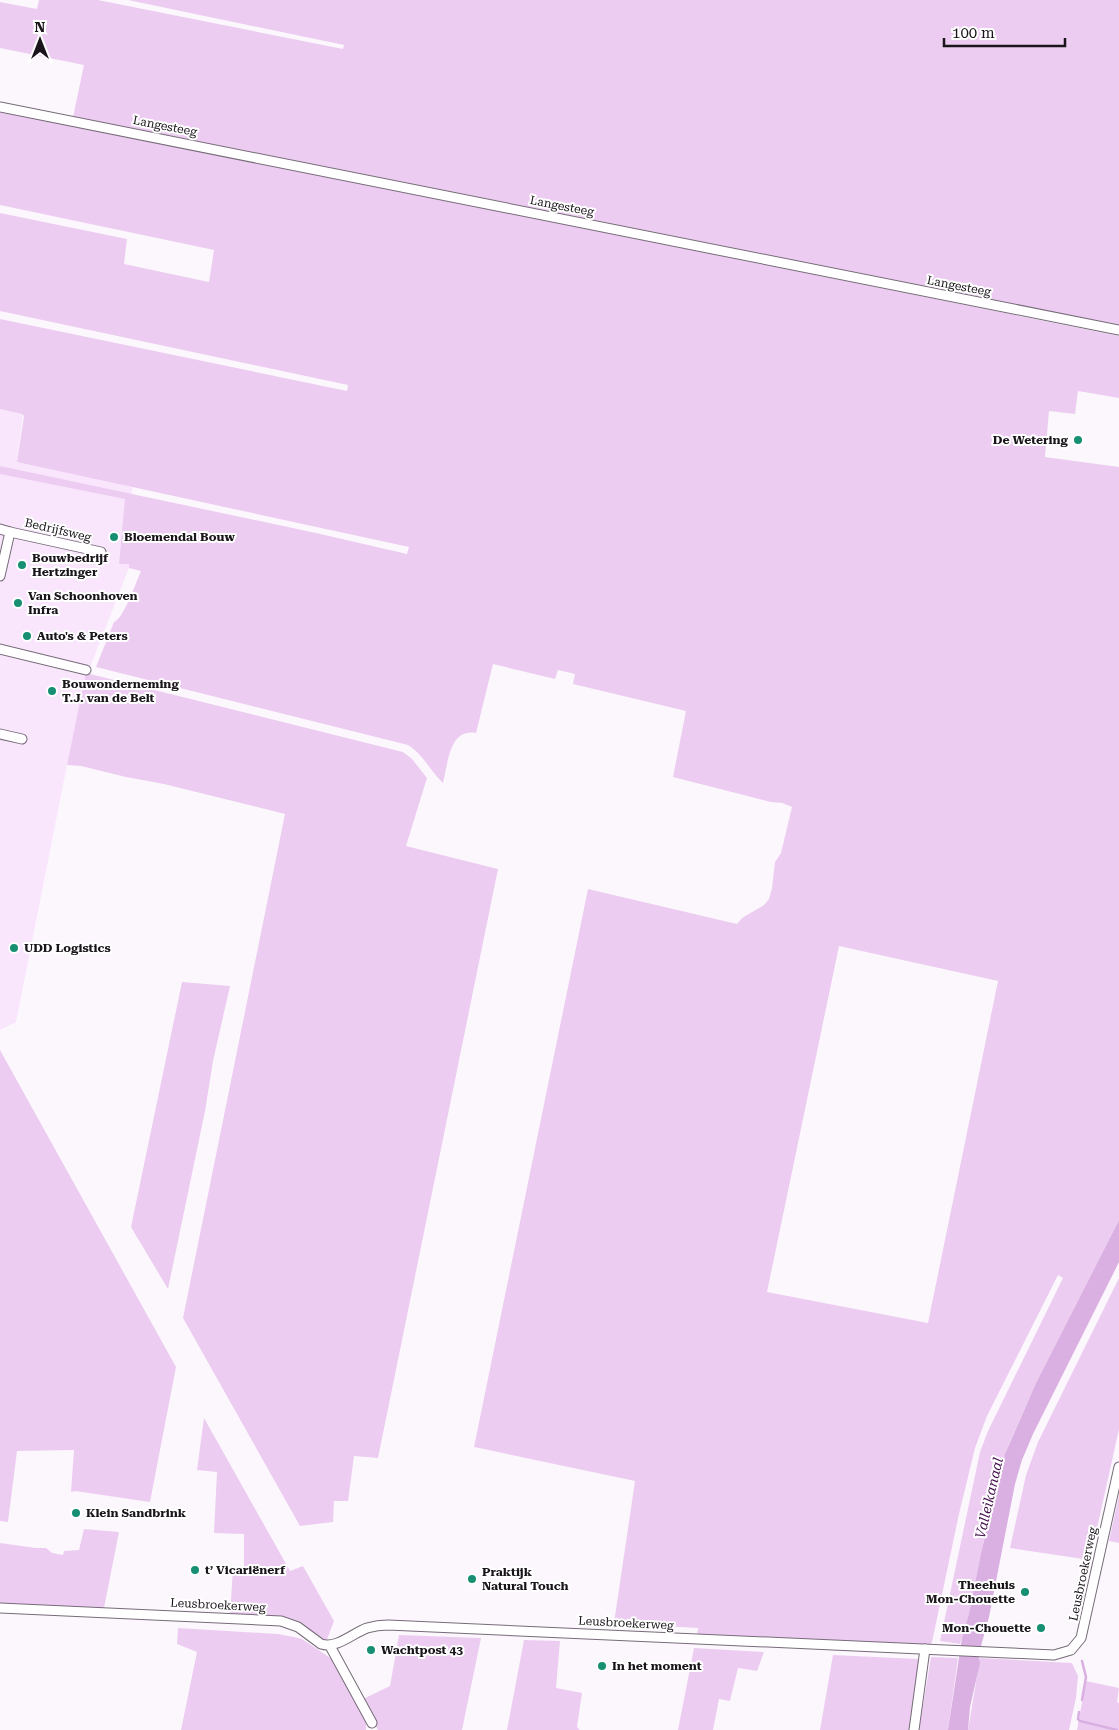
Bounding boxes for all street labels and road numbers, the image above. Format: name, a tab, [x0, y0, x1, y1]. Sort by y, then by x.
street label: Langesteeg	[132, 113, 198, 139]
street label: Langesteeg	[529, 193, 595, 219]
street label: Langesteeg	[926, 273, 992, 299]
street label: Bedrijfsweg	[23, 516, 93, 545]
street label: Leusbroekerweg	[1066, 1526, 1100, 1622]
street label: Leusbroekerweg	[170, 1596, 266, 1615]
street label: Leusbroekerweg	[578, 1614, 674, 1633]

